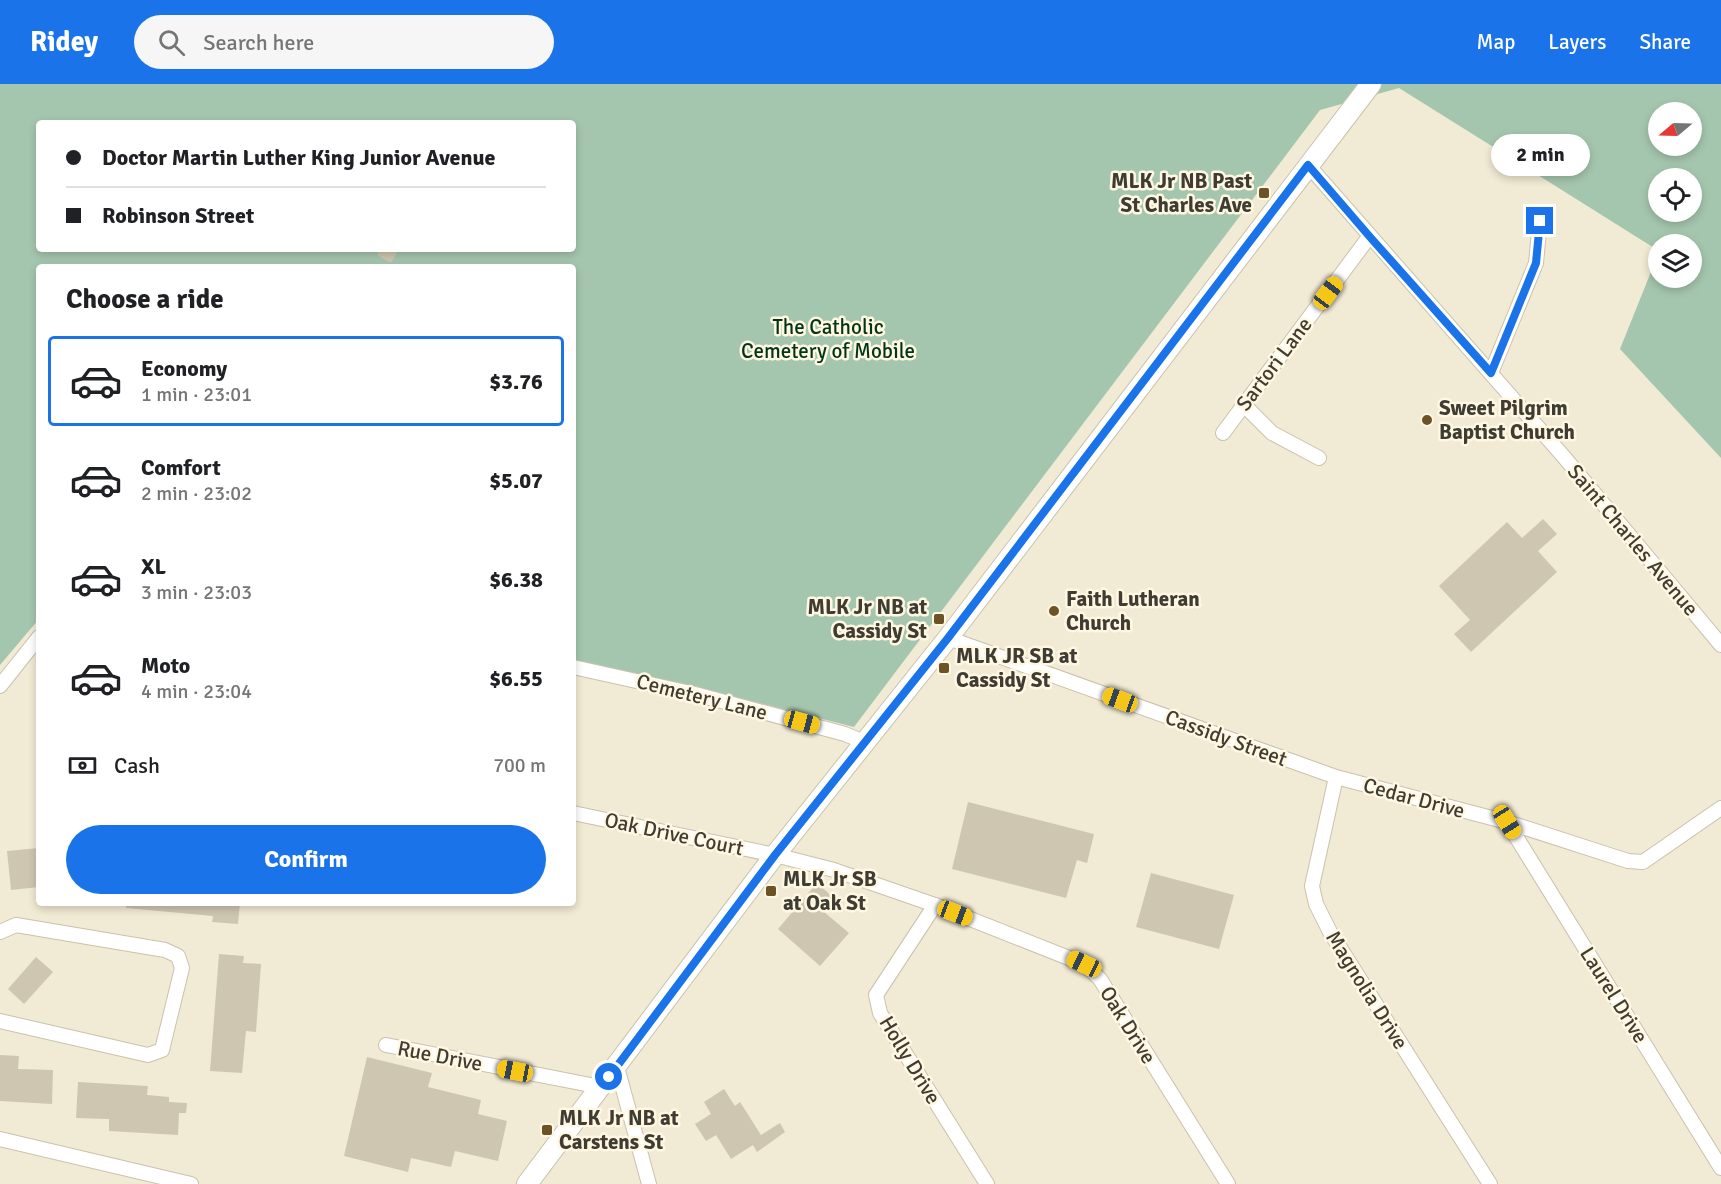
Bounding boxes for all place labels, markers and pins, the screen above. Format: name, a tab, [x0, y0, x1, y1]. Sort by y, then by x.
place label: MLK Jr NB Past St Charles Ave	[1111, 168, 1252, 218]
marker: MLK Jr NB Past St Charles Ave	[1257, 186, 1271, 200]
place label: Sweet Pilgrim Baptist Church	[1439, 395, 1575, 445]
marker: Sweet Pilgrim Baptist Church	[1420, 413, 1434, 427]
place label: Faith Lutheran Church	[1066, 586, 1200, 636]
place label: MLK Jr NB at Cassidy St	[807, 594, 927, 644]
marker: Faith Lutheran Church	[1047, 604, 1061, 618]
marker: MLK Jr NB at Cassidy St	[932, 612, 946, 626]
place label: MLK JR SB at Cassidy St	[956, 643, 1077, 693]
marker: MLK JR SB at Cassidy St	[937, 661, 951, 675]
place label: MLK Jr SB at Oak St	[783, 866, 877, 916]
marker: MLK Jr SB at Oak St	[764, 884, 778, 898]
place label: MLK Jr NB at Carstens St	[559, 1105, 679, 1155]
marker: MLK Jr NB at Carstens St	[540, 1123, 554, 1137]

